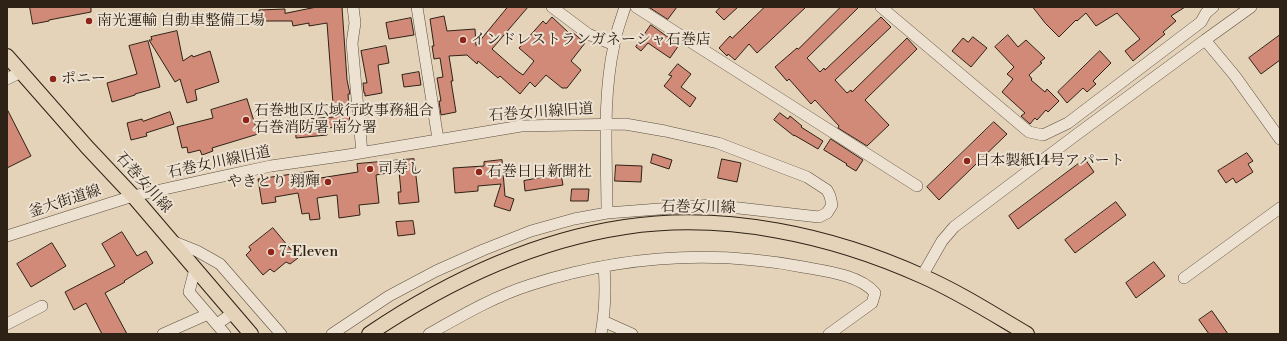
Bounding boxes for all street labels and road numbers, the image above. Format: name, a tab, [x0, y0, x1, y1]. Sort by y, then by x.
street label: 石巻女川線旧道	[488, 100, 594, 126]
street label: 石巻女川線旧道	[166, 143, 272, 183]
street label: 石巻女川線	[111, 149, 175, 217]
street label: 釜大街道線	[27, 182, 103, 222]
street label: 石巻女川線	[660, 198, 736, 218]

